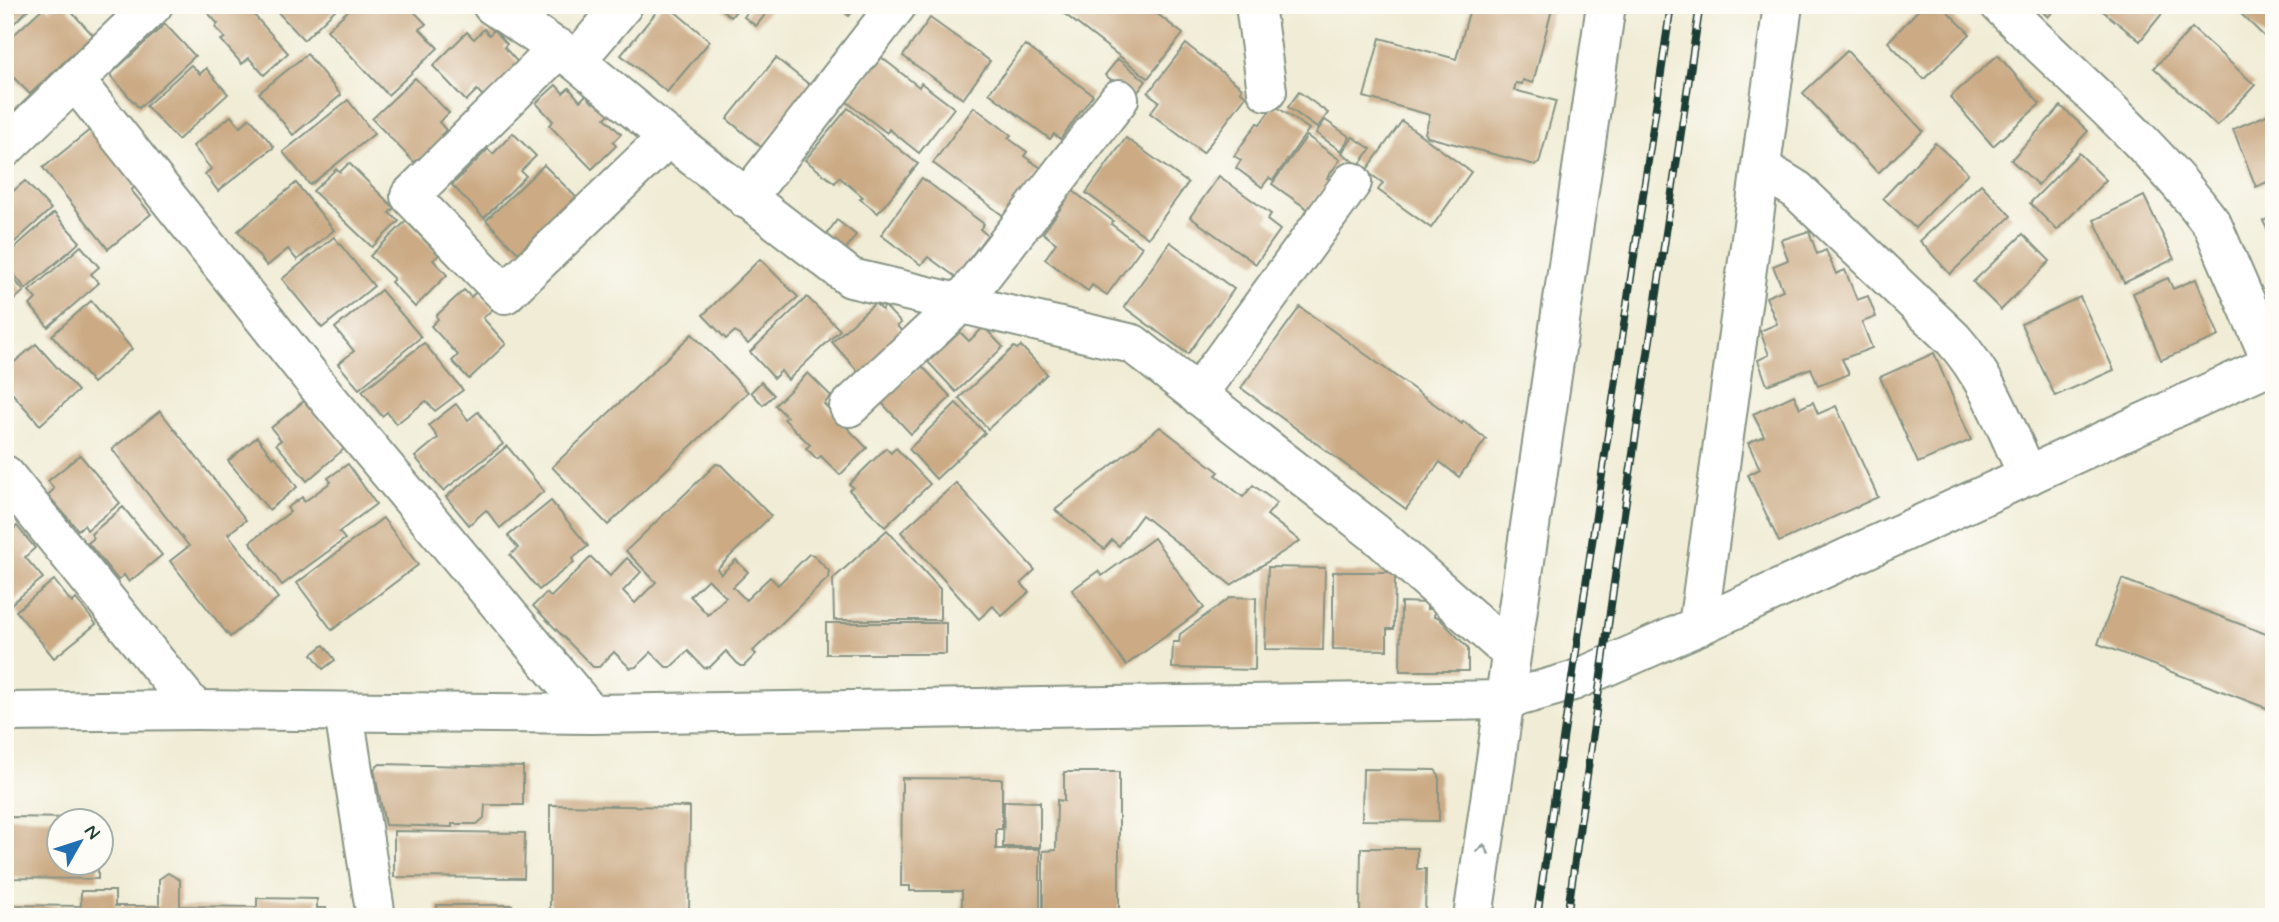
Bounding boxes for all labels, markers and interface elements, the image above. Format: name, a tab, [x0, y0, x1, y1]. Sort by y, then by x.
north arrow	[46, 806, 116, 876]
text: N	[78, 819, 106, 845]
one-way arrow	[1475, 843, 1490, 855]

